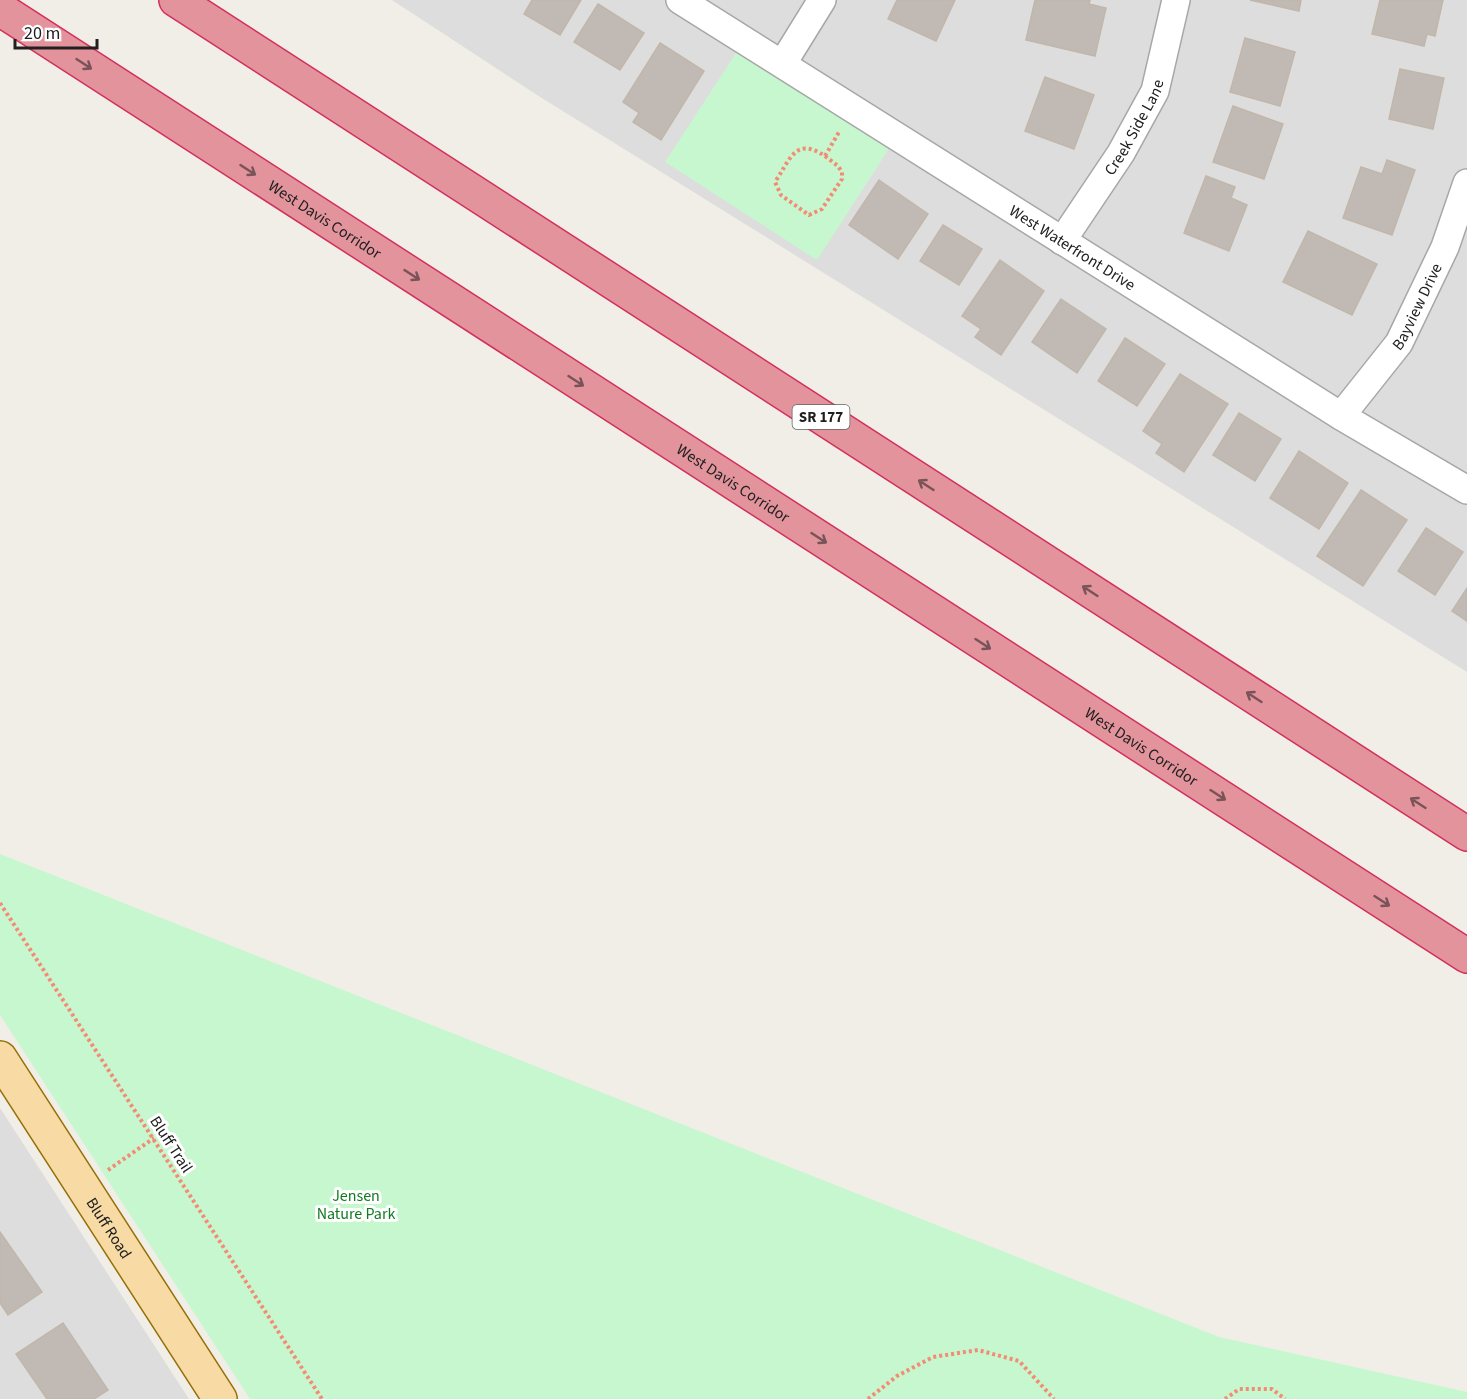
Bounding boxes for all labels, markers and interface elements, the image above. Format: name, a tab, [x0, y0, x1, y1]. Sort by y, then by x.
scale bar	[15, 12, 98, 50]
text: 20 m	[24, 21, 60, 46]
one-way arrow	[76, 57, 93, 70]
street label: Creek Side Lane	[1099, 77, 1169, 180]
one-way arrow	[239, 164, 256, 176]
street label: West Davis Corridor	[264, 175, 386, 265]
street label: West Waterfront Drive	[1005, 200, 1140, 296]
street label: Bayview Drive	[1387, 260, 1448, 355]
one-way arrow	[403, 270, 420, 282]
one-way arrow	[567, 375, 584, 387]
road number: SR 177	[792, 405, 850, 429]
street label: West Davis Corridor	[672, 439, 794, 528]
one-way arrow	[919, 479, 935, 491]
one-way arrow	[810, 532, 827, 544]
one-way arrow	[1082, 585, 1099, 597]
one-way arrow	[974, 638, 991, 650]
one-way arrow	[1246, 690, 1263, 702]
street label: West Davis Corridor	[1080, 702, 1203, 792]
one-way arrow	[1209, 789, 1225, 801]
one-way arrow	[1410, 796, 1427, 808]
one-way arrow	[1373, 894, 1390, 907]
street label: Bluff Trail	[145, 1112, 198, 1177]
park label: Jensen Nature Park	[317, 1185, 395, 1225]
street label: Bluff Road	[81, 1193, 137, 1263]

